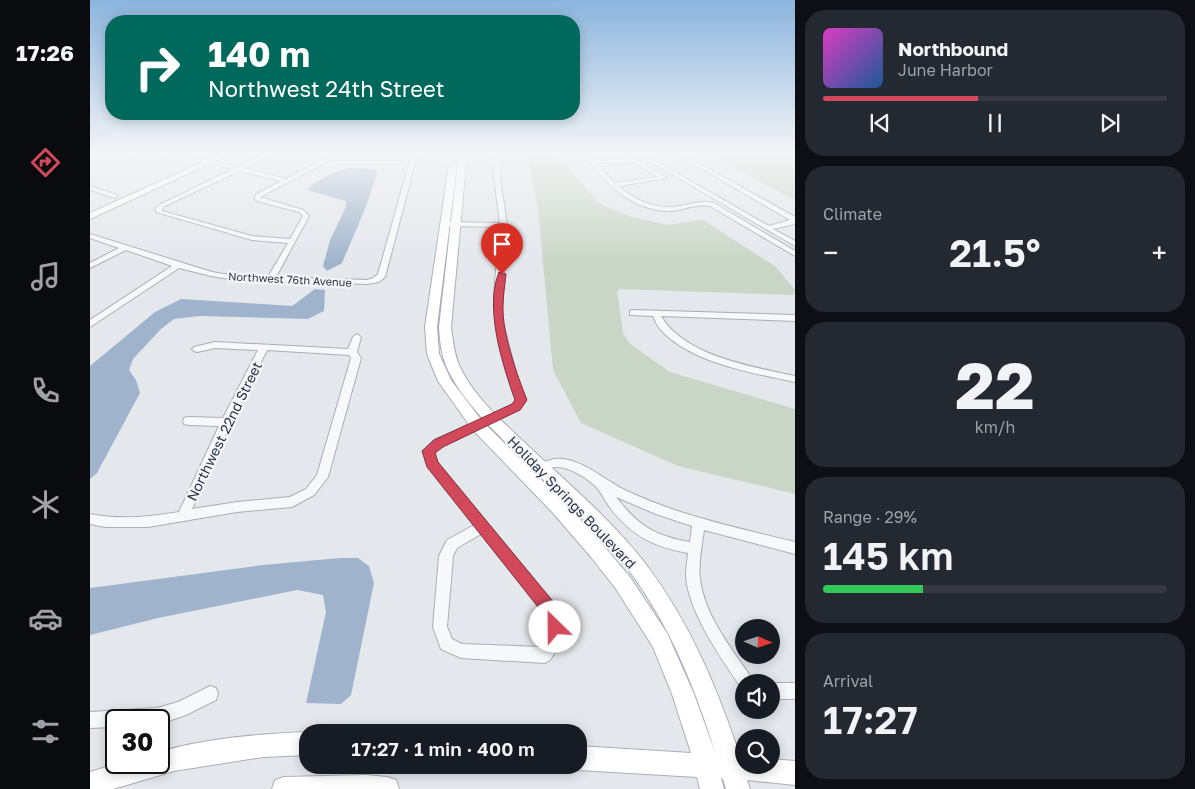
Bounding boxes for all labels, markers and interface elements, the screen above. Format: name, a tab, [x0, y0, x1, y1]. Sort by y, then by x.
text: 140 m	[208, 33, 310, 75]
icon: right	[125, 35, 190, 100]
text: Northbound	[898, 37, 1008, 60]
text: 17:26	[16, 39, 74, 66]
text: June Harbor	[898, 60, 993, 80]
text: Northwest 24th Street	[208, 75, 445, 102]
icon: previous	[866, 109, 894, 137]
icon: pause	[981, 109, 1009, 137]
icon: next	[1096, 109, 1124, 137]
icon: directions	[28, 145, 63, 180]
text: Climate	[823, 204, 882, 224]
pin	[481, 223, 523, 274]
icon: arrive	[488, 230, 516, 258]
text: 21.5°	[949, 230, 1041, 275]
text: −	[823, 236, 838, 269]
text: +	[1152, 236, 1167, 269]
icon: music	[28, 259, 63, 294]
street label: Northwest 76th Avenue	[228, 269, 352, 289]
text: 22	[955, 345, 1035, 423]
street label: Northwest 22nd Street	[183, 358, 265, 504]
icon: phone	[28, 373, 63, 408]
text: km/h	[975, 417, 1015, 437]
street label: Holiday Springs Boulevard	[504, 432, 640, 572]
icon: climate	[28, 487, 63, 522]
text: Range · 29%	[823, 507, 917, 527]
text: 145 km	[823, 533, 953, 578]
position arrow	[528, 600, 580, 652]
icon: car	[28, 601, 63, 636]
north arrow	[735, 619, 780, 664]
map controls	[735, 619, 780, 774]
text: Arrival	[823, 671, 873, 691]
button: sound	[735, 674, 780, 719]
text: 17:27	[823, 697, 918, 742]
speed limit sign: 30	[105, 709, 170, 774]
icon: filters	[28, 714, 63, 749]
button: search	[735, 729, 780, 774]
text: 17:27 · 1 min · 400 m	[351, 737, 535, 760]

